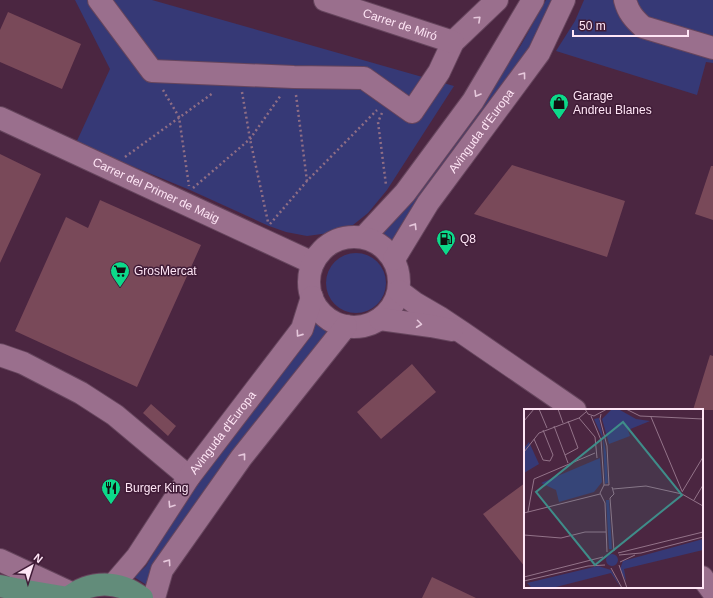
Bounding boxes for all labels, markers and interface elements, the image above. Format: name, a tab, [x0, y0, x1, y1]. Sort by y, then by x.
street label: Carrer de Miró	[361, 6, 439, 43]
scale bar	[573, 12, 688, 38]
one-way arrow	[473, 17, 480, 24]
text: 50 m	[579, 19, 606, 33]
one-way arrow	[518, 73, 525, 80]
street label: Avinguda d'Europa	[446, 86, 517, 176]
place label: Garage Andreu Blanes	[573, 89, 652, 117]
one-way arrow	[475, 90, 482, 97]
shop icon: Garage Andreu Blanes	[548, 92, 570, 120]
street label: Carrer del Primer de Maig	[90, 155, 222, 226]
one-way arrow	[410, 223, 417, 230]
fuel station icon: Q8	[435, 228, 457, 256]
place label: Q8	[460, 232, 476, 246]
supermarket icon: GrosMercat	[109, 260, 131, 288]
place label: GrosMercat	[134, 264, 197, 278]
one-way arrow	[416, 319, 422, 328]
one-way arrow	[297, 329, 304, 336]
street label: Avinguda d'Europa	[187, 388, 259, 477]
inset map	[524, 409, 703, 588]
one-way arrow	[238, 453, 245, 460]
restaurant icon: Burger King	[100, 477, 122, 505]
place label: Burger King	[125, 481, 188, 495]
one-way arrow	[168, 501, 176, 508]
north arrow	[12, 546, 52, 586]
text: N	[31, 551, 45, 565]
one-way arrow	[163, 559, 171, 566]

